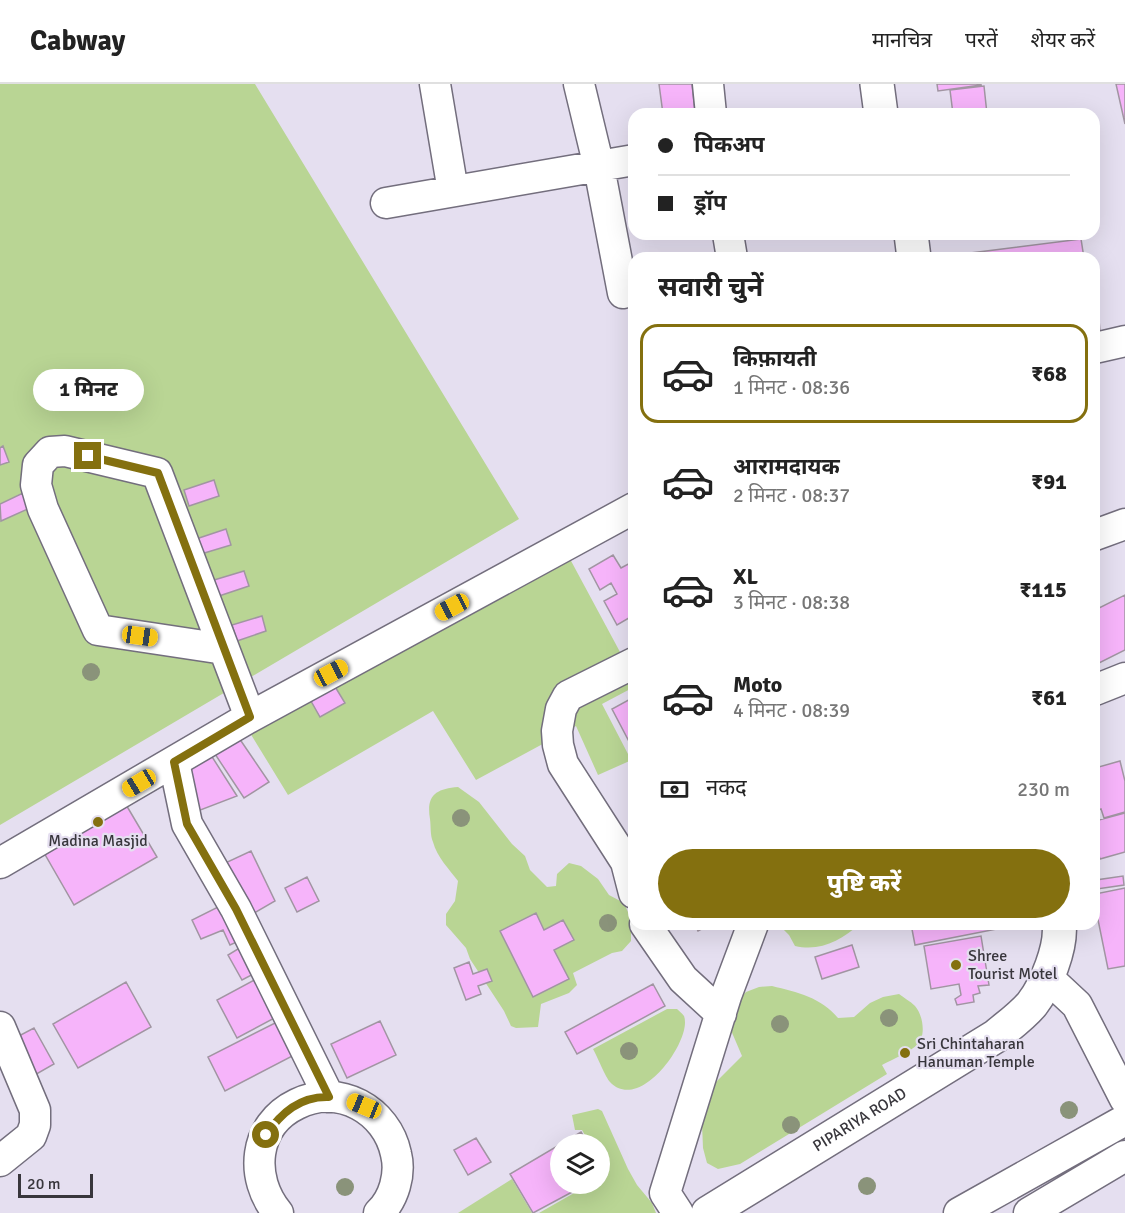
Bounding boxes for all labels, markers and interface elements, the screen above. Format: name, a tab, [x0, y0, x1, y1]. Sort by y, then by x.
text: Cabway	[30, 24, 125, 58]
text: मानचित्र	[872, 27, 932, 53]
text: परतें	[965, 27, 998, 53]
text: शेयर करें	[1031, 27, 1095, 53]
text: पिकअप	[694, 131, 765, 158]
text: ड्रॉप	[694, 189, 727, 216]
text: सवारी चुनें	[658, 271, 763, 304]
text: किफ़ायती	[733, 345, 817, 372]
icon: car	[661, 347, 715, 401]
text: ₹68	[1031, 360, 1067, 387]
callout: 1 मिनट	[32, 369, 144, 411]
text: 1 मिनट · 08:36	[733, 375, 850, 400]
text: 1 मिनट	[59, 377, 118, 402]
route end	[74, 442, 101, 469]
text: आरामदायक	[733, 453, 840, 480]
icon: car	[661, 455, 715, 509]
text: ₹91	[1031, 468, 1067, 495]
text: 2 मिनट · 08:37	[733, 483, 850, 508]
icon: car	[661, 563, 715, 617]
text: XL	[733, 563, 758, 590]
text: ₹115	[1019, 576, 1067, 603]
text: 3 मिनट · 08:38	[733, 590, 850, 615]
car	[432, 591, 472, 623]
car	[121, 625, 159, 647]
car	[311, 657, 351, 689]
icon: car	[661, 671, 715, 725]
text: Moto	[733, 671, 782, 698]
text: ₹61	[1031, 684, 1067, 711]
text: 4 मिनट · 08:39	[733, 698, 850, 723]
car	[119, 766, 159, 800]
icon: cash	[658, 773, 691, 806]
text: नकद	[706, 774, 747, 801]
text: 230 m	[1017, 777, 1070, 802]
marker: Madina Masjid	[91, 815, 105, 829]
place label: Madina Masjid	[48, 831, 148, 851]
button: पुष्टि करें	[658, 849, 1070, 918]
place label: Shree Tourist Motel	[968, 946, 1058, 984]
marker: Shree Tourist Motel	[949, 958, 963, 972]
place label: Sri Chintaharan Hanuman Temple	[917, 1034, 1035, 1072]
marker: Sri Chintaharan Hanuman Temple	[898, 1046, 912, 1060]
street label: PIPARIYA ROAD	[809, 1083, 910, 1156]
car	[344, 1091, 384, 1121]
route start	[252, 1121, 279, 1148]
map controls	[550, 1134, 610, 1194]
button: layers	[550, 1134, 610, 1194]
scale bar	[18, 1171, 93, 1198]
text: 20 m	[27, 1174, 61, 1194]

